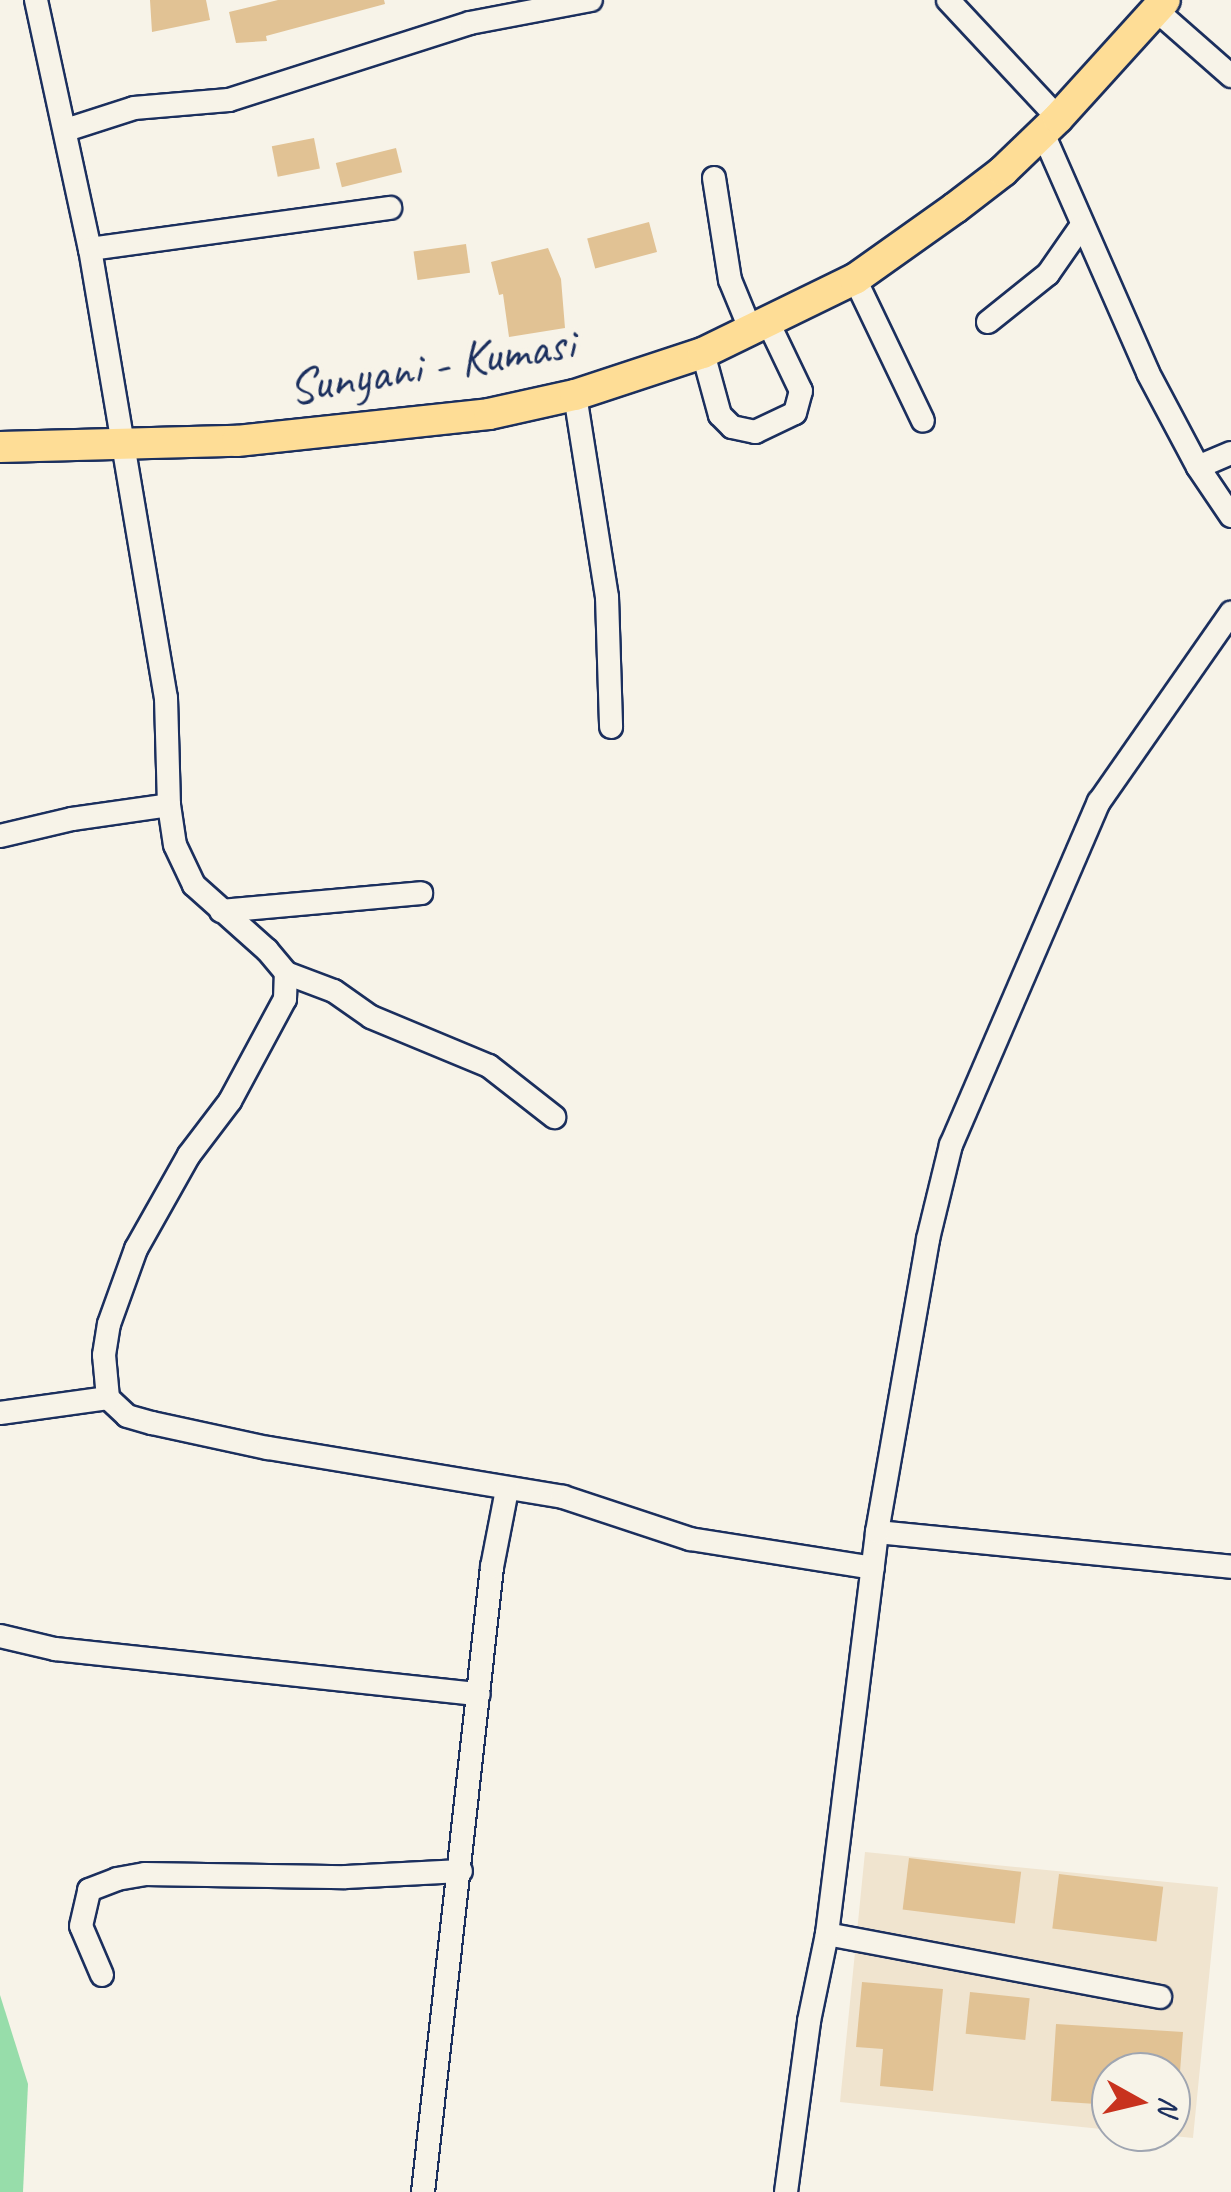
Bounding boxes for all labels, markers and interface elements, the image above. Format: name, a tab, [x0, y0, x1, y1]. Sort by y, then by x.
street label: Sunyani - Kumasi	[284, 313, 578, 417]
north arrow	[1091, 2052, 1191, 2152]
text: N	[1151, 2095, 1188, 2117]

